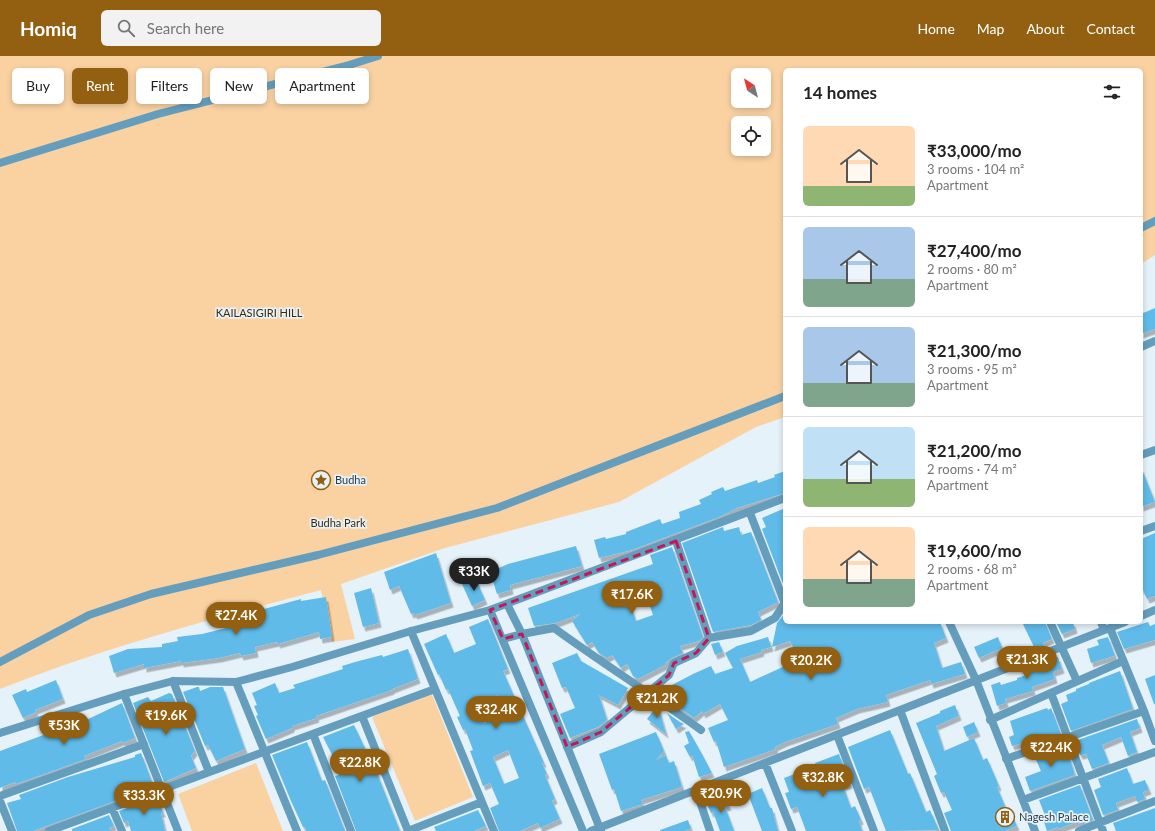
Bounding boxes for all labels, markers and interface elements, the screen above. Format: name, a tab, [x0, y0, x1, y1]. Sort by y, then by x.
search box	[101, 10, 381, 46]
text: Homiq	[20, 17, 77, 40]
icon: search	[115, 17, 137, 39]
text: Search here	[147, 19, 224, 37]
text: Home	[917, 20, 955, 37]
text: Map	[977, 20, 1004, 37]
text: About	[1026, 20, 1064, 37]
text: Contact	[1086, 20, 1135, 37]
chip: Buy	[12, 68, 64, 104]
chip: Rent	[72, 68, 128, 104]
chip: Filters	[136, 68, 202, 104]
chip: New	[210, 68, 267, 104]
chip: Apartment	[275, 68, 369, 104]
north arrow	[731, 68, 771, 108]
map controls	[731, 68, 771, 156]
icon: filters	[1101, 81, 1123, 103]
text: 14 homes	[803, 82, 877, 103]
button: locate	[731, 116, 771, 156]
text: ₹33,000/mo	[927, 140, 1022, 161]
icon: home	[835, 142, 883, 190]
text: 3 rooms · 104 m²	[927, 161, 1024, 177]
text: Apartment	[927, 177, 988, 193]
text: ₹27,400/mo	[927, 240, 1022, 261]
icon: home	[835, 243, 883, 291]
text: 2 rooms · 80 m²	[927, 261, 1017, 277]
text: Apartment	[927, 277, 988, 293]
park label: KAILASIGIRI HILL	[216, 306, 303, 319]
text: ₹21,300/mo	[927, 340, 1022, 361]
icon: home	[835, 343, 883, 391]
text: 3 rooms · 95 m²	[927, 361, 1017, 377]
text: Apartment	[927, 377, 988, 393]
text: ₹21,200/mo	[927, 440, 1022, 461]
icon: home	[835, 443, 883, 491]
text: 2 rooms · 74 m²	[927, 461, 1017, 477]
place icon: Budha	[310, 469, 332, 491]
place label: Budha	[335, 473, 366, 486]
text: Apartment	[927, 477, 988, 493]
park label: Budha Park	[310, 516, 366, 529]
text: ₹19,600/mo	[927, 540, 1022, 561]
icon: home	[835, 543, 883, 591]
pin: ₹33K	[450, 558, 498, 592]
text: 2 rooms · 68 m²	[927, 561, 1017, 577]
text: ₹33K	[458, 563, 490, 579]
text: Apartment	[927, 577, 988, 593]
pin: ₹17.6K	[599, 581, 665, 615]
text: ₹17.6K	[611, 586, 653, 602]
pin: ₹27.4K	[203, 602, 269, 636]
text: ₹27.4K	[215, 607, 257, 623]
pin: ₹21.3K	[994, 646, 1060, 680]
pin: ₹20.2K	[778, 647, 844, 681]
text: ₹21.3K	[1006, 651, 1048, 667]
text: ₹20.2K	[790, 652, 832, 668]
pin: ₹21.2K	[624, 685, 690, 719]
text: ₹21.2K	[636, 690, 678, 706]
pin: ₹32.4K	[463, 696, 529, 730]
text: ₹32.4K	[475, 701, 517, 717]
pin: ₹19.6K	[133, 702, 199, 736]
text: ₹19.6K	[145, 707, 187, 723]
pin: ₹53K	[40, 712, 88, 746]
text: ₹53K	[48, 717, 80, 733]
pin: ₹22.4K	[1018, 734, 1084, 768]
text: ₹22.4K	[1030, 739, 1072, 755]
pin: ₹22.8K	[327, 749, 393, 783]
text: ₹22.8K	[339, 754, 381, 770]
pin: ₹32.8K	[790, 764, 856, 798]
text: ₹32.8K	[802, 769, 844, 785]
pin: ₹20.9K	[688, 780, 754, 814]
pin: ₹33.3K	[111, 782, 177, 816]
text: ₹20.9K	[700, 785, 742, 801]
text: ₹33.3K	[123, 787, 165, 803]
building icon: Nagesh Palace	[994, 806, 1016, 828]
place label: Nagesh Palace	[1019, 810, 1089, 823]

